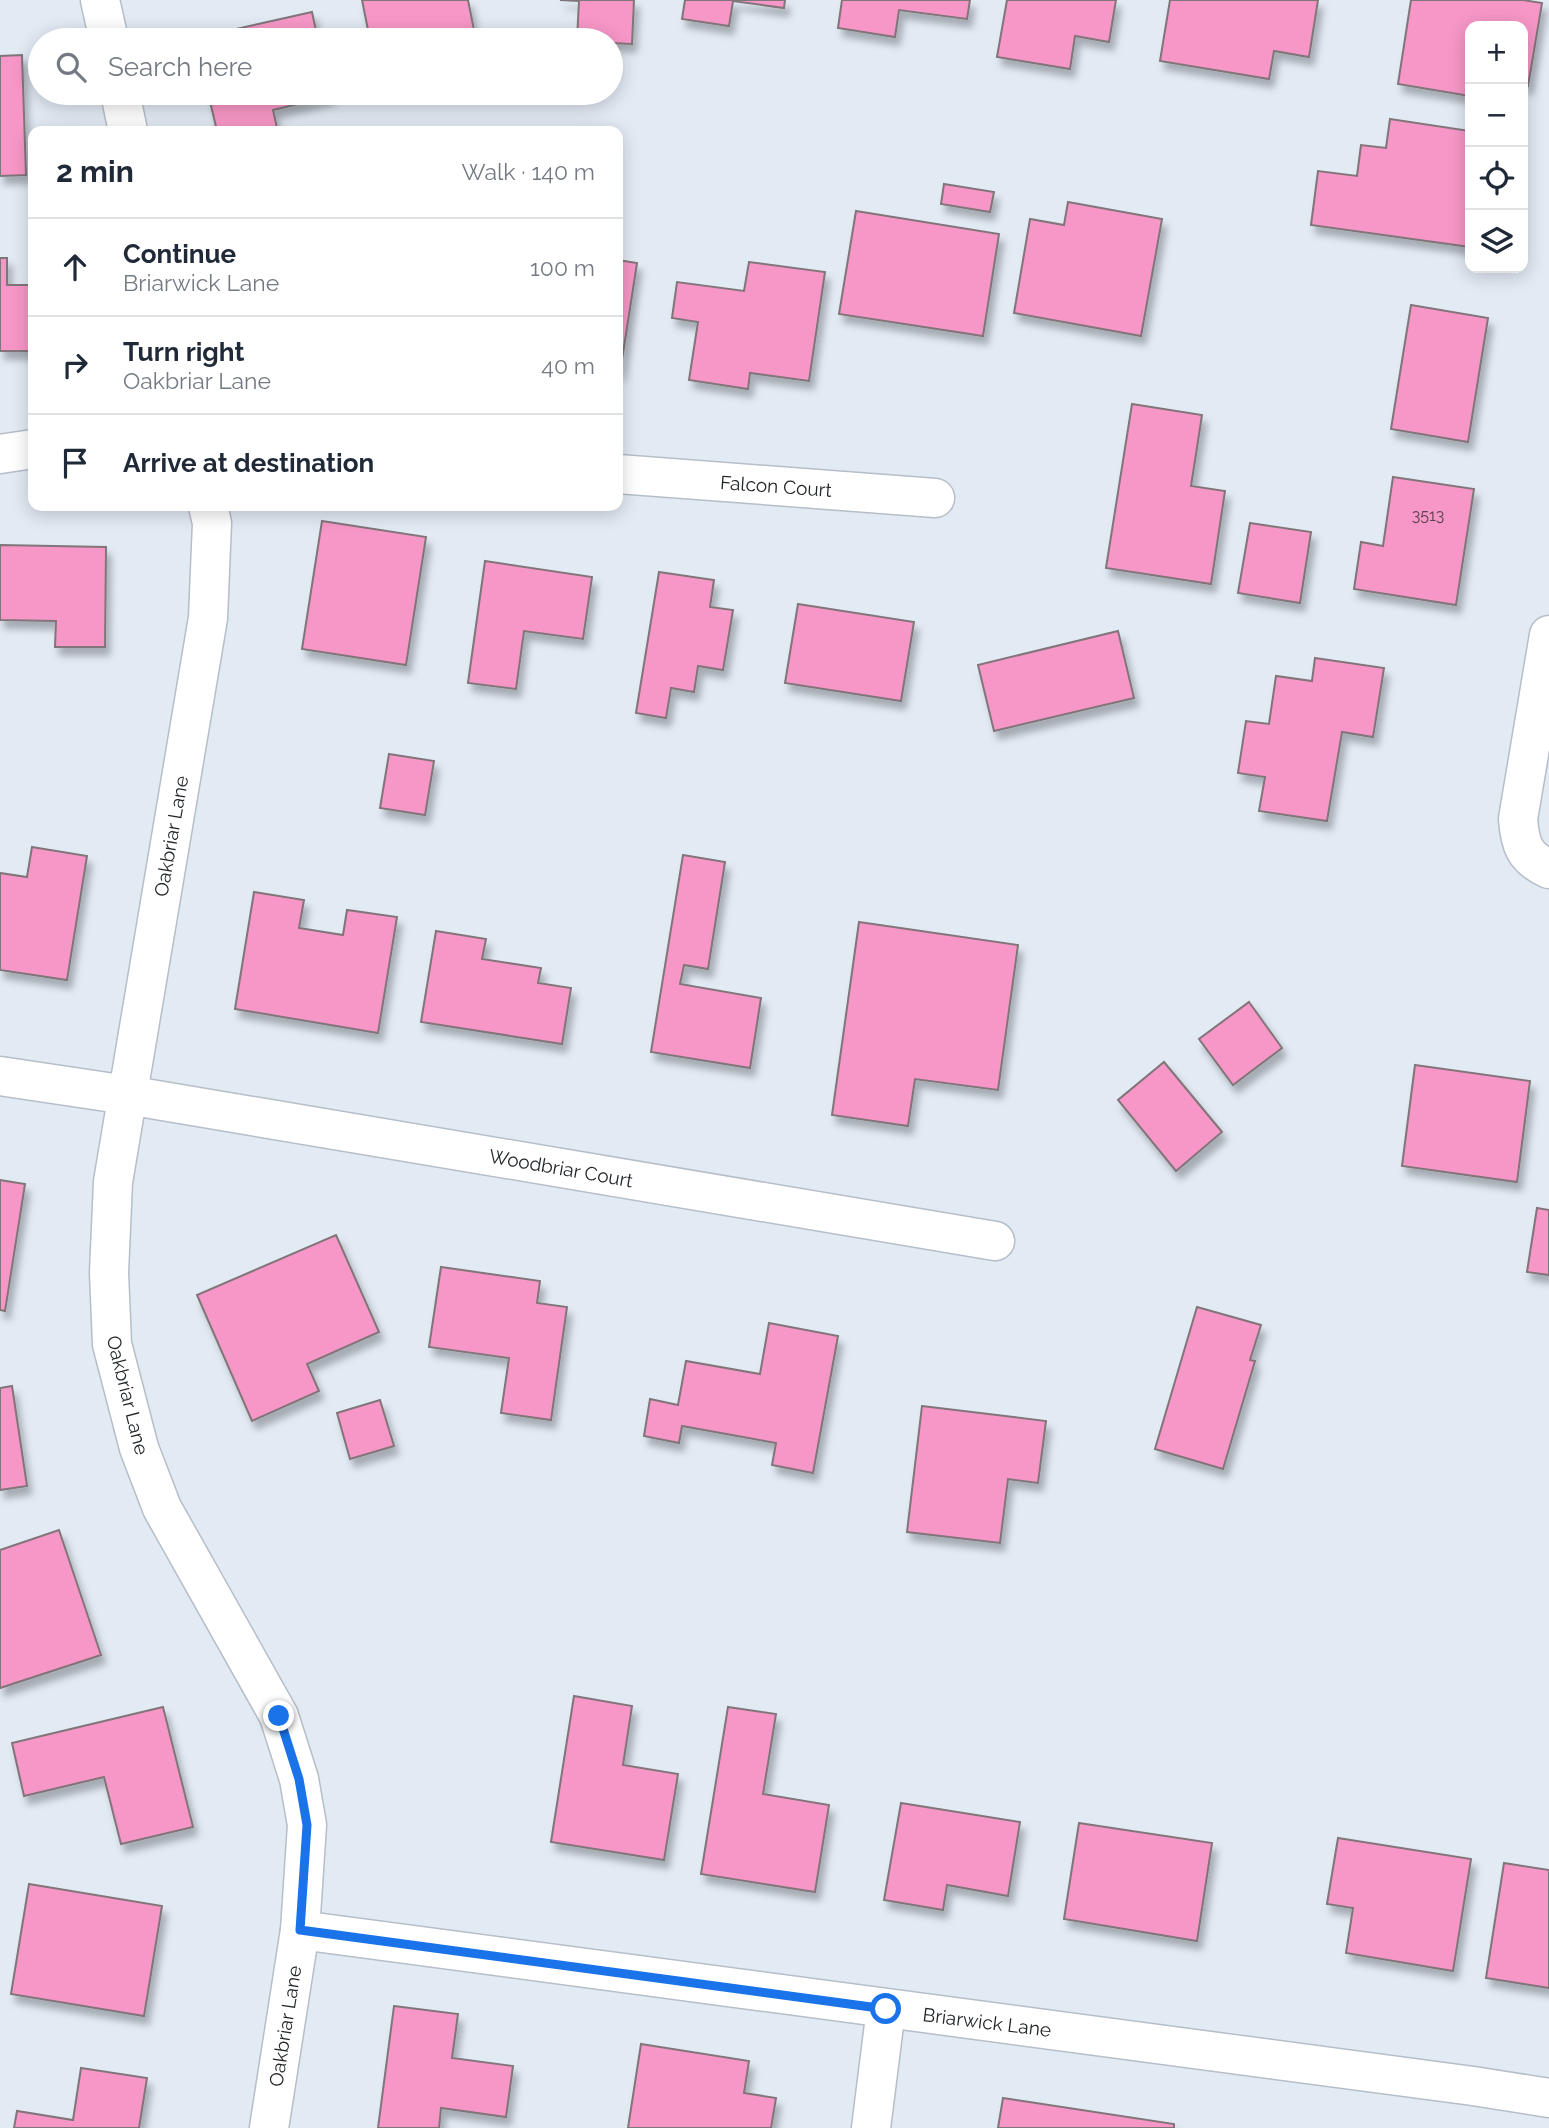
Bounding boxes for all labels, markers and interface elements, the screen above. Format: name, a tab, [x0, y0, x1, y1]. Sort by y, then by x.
map controls	[1465, 21, 1528, 273]
button: +	[1465, 21, 1528, 84]
search box	[28, 28, 623, 105]
icon: search	[52, 48, 90, 86]
text: Search here	[108, 52, 252, 82]
button: −	[1465, 84, 1528, 147]
button: locate	[1465, 147, 1528, 210]
text: 2 min	[56, 154, 134, 189]
text: Walk · 140 m	[462, 158, 595, 185]
button: layers	[1465, 210, 1528, 273]
text: Continue	[123, 239, 236, 269]
icon: ahead	[56, 248, 94, 286]
text: 100 m	[530, 254, 595, 281]
text: Briarwick Lane	[123, 269, 279, 296]
text: Turn right	[123, 337, 244, 367]
icon: right	[56, 346, 94, 384]
text: 40 m	[541, 352, 595, 379]
text: Oakbriar Lane	[123, 367, 271, 394]
icon: arrive	[56, 444, 94, 482]
text: Arrive at destination	[123, 448, 374, 478]
street label: Falcon Court	[720, 471, 833, 501]
house number: 3513	[1412, 506, 1444, 525]
street label: Oakbriar Lane	[150, 774, 192, 898]
street label: Woodbriar Court	[487, 1145, 635, 1192]
street label: Oakbriar Lane	[103, 1333, 153, 1457]
route end	[263, 1700, 294, 1731]
street label: Oakbriar Lane	[265, 1964, 305, 2088]
route start	[870, 1993, 901, 2024]
street label: Briarwick Lane	[922, 2003, 1052, 2041]

